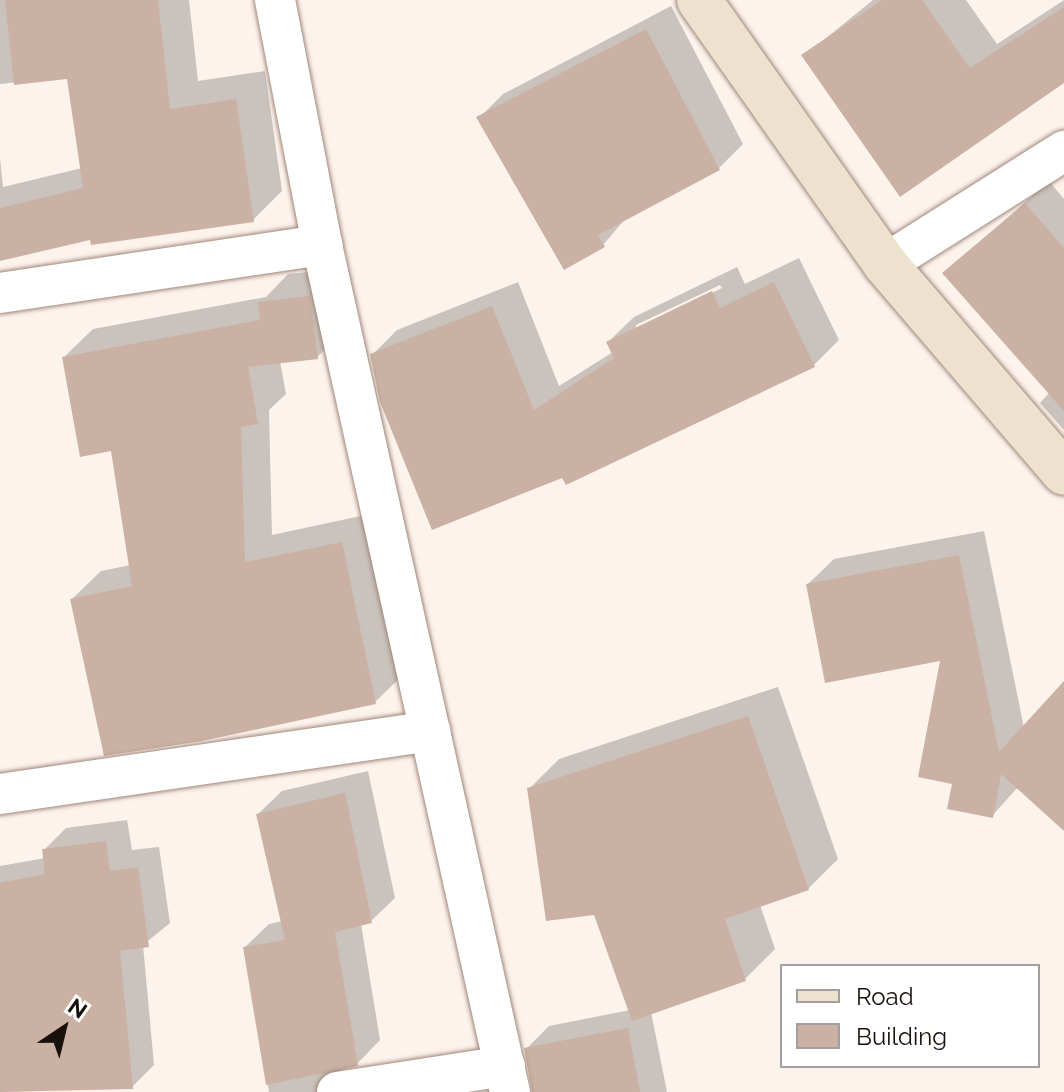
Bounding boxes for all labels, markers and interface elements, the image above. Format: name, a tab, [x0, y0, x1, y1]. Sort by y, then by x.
legend	[780, 964, 1040, 1068]
text: Road	[856, 982, 914, 1011]
north arrow	[24, 988, 104, 1068]
text: N	[63, 993, 92, 1024]
text: Building	[856, 1022, 947, 1051]

